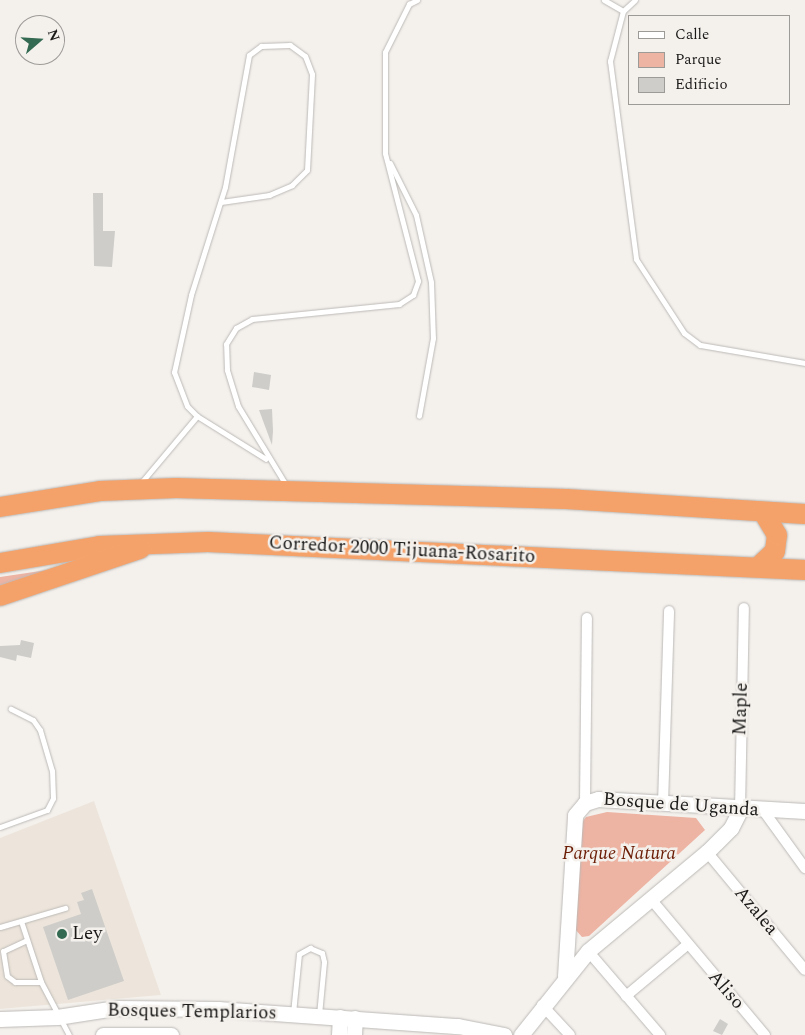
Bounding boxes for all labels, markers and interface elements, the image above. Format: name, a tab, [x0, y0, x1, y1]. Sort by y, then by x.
north arrow	[15, 15, 65, 65]
legend	[628, 15, 790, 105]
text: Calle	[675, 23, 709, 46]
text: N	[42, 26, 65, 44]
text: Parque	[675, 48, 722, 71]
text: Edificio	[675, 73, 728, 96]
street label: Corredor 2000 Tijuana-Rosarito	[268, 532, 536, 568]
street label: Maple	[729, 682, 753, 736]
street label: Bosque de Uganda	[602, 788, 760, 822]
park label: Parque Natura	[562, 843, 676, 865]
street label: Azalea	[729, 882, 783, 940]
place label: Ley	[72, 923, 102, 945]
marker: Ley	[56, 928, 68, 940]
street label: Aliso	[703, 966, 749, 1014]
street label: Bosques Templarios	[107, 999, 277, 1025]

